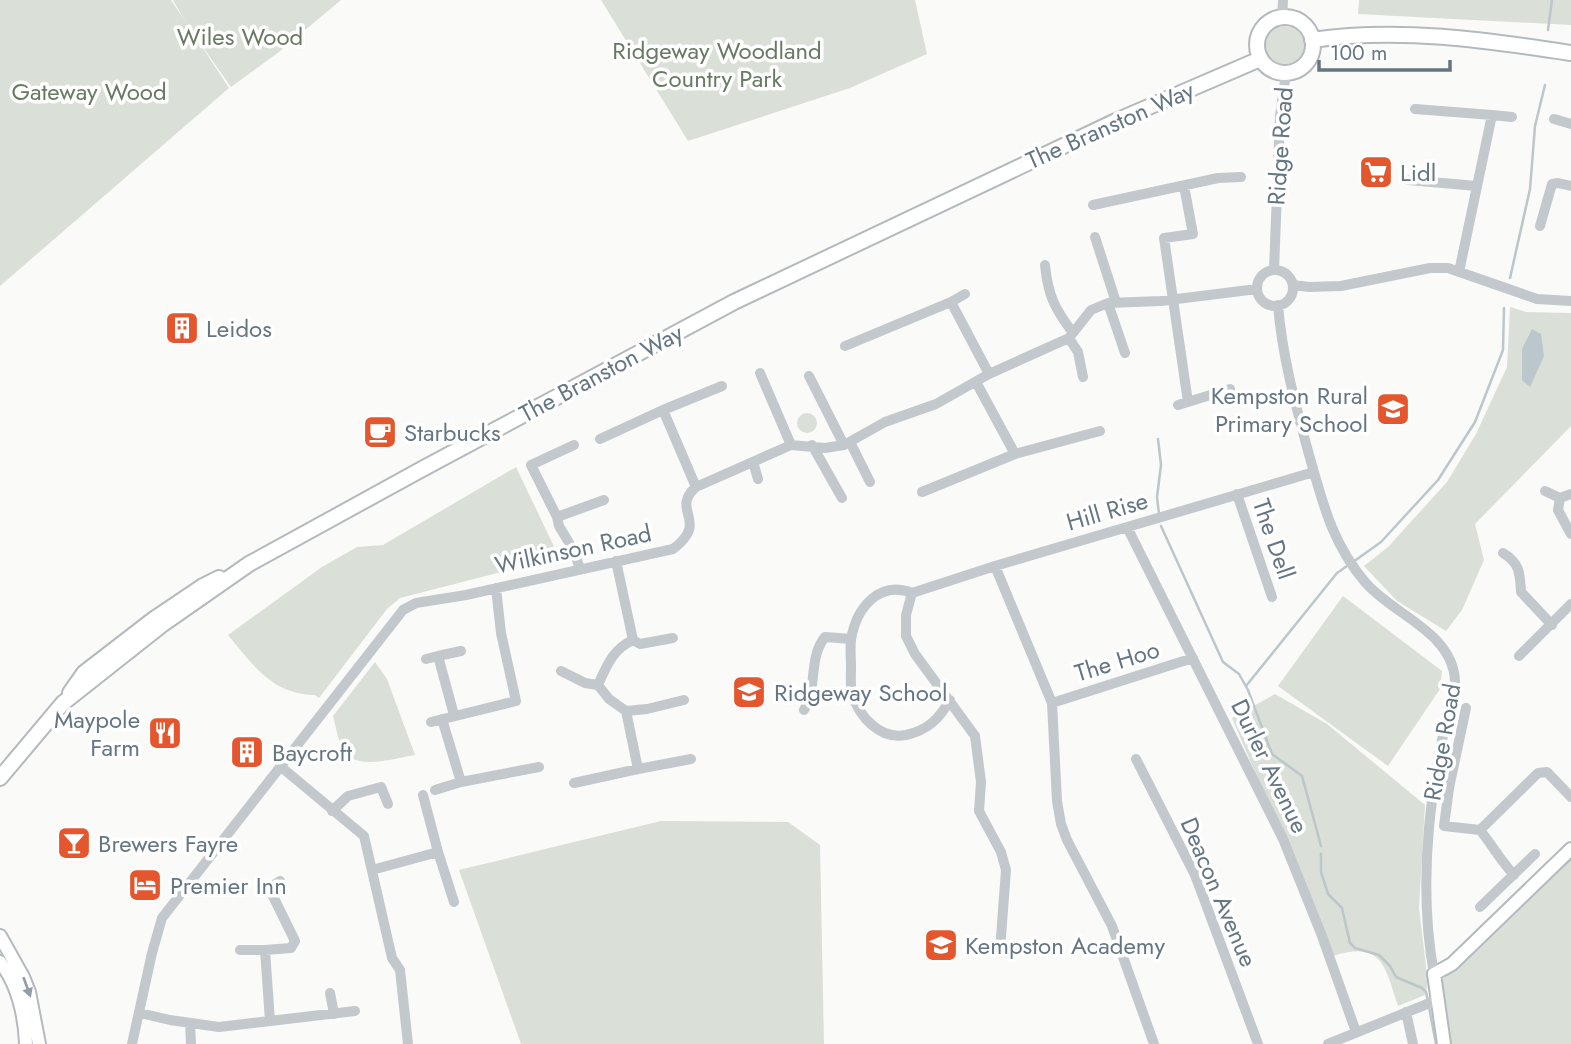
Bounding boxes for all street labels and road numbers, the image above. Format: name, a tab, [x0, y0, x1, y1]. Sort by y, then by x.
street label: The Branston Way	[1020, 72, 1200, 178]
street label: Ridge Road	[1258, 86, 1302, 206]
street label: The Branston Way	[513, 315, 689, 431]
street label: Hill Rise	[1062, 483, 1152, 539]
street label: The Dell	[1244, 494, 1304, 584]
street label: Wilkinson Road	[491, 515, 655, 583]
street label: The Hoo	[1070, 632, 1164, 690]
street label: Ridge Road	[1414, 681, 1470, 803]
street label: Durler Avenue	[1222, 693, 1318, 839]
street label: Deacon Avenue	[1172, 812, 1266, 972]

